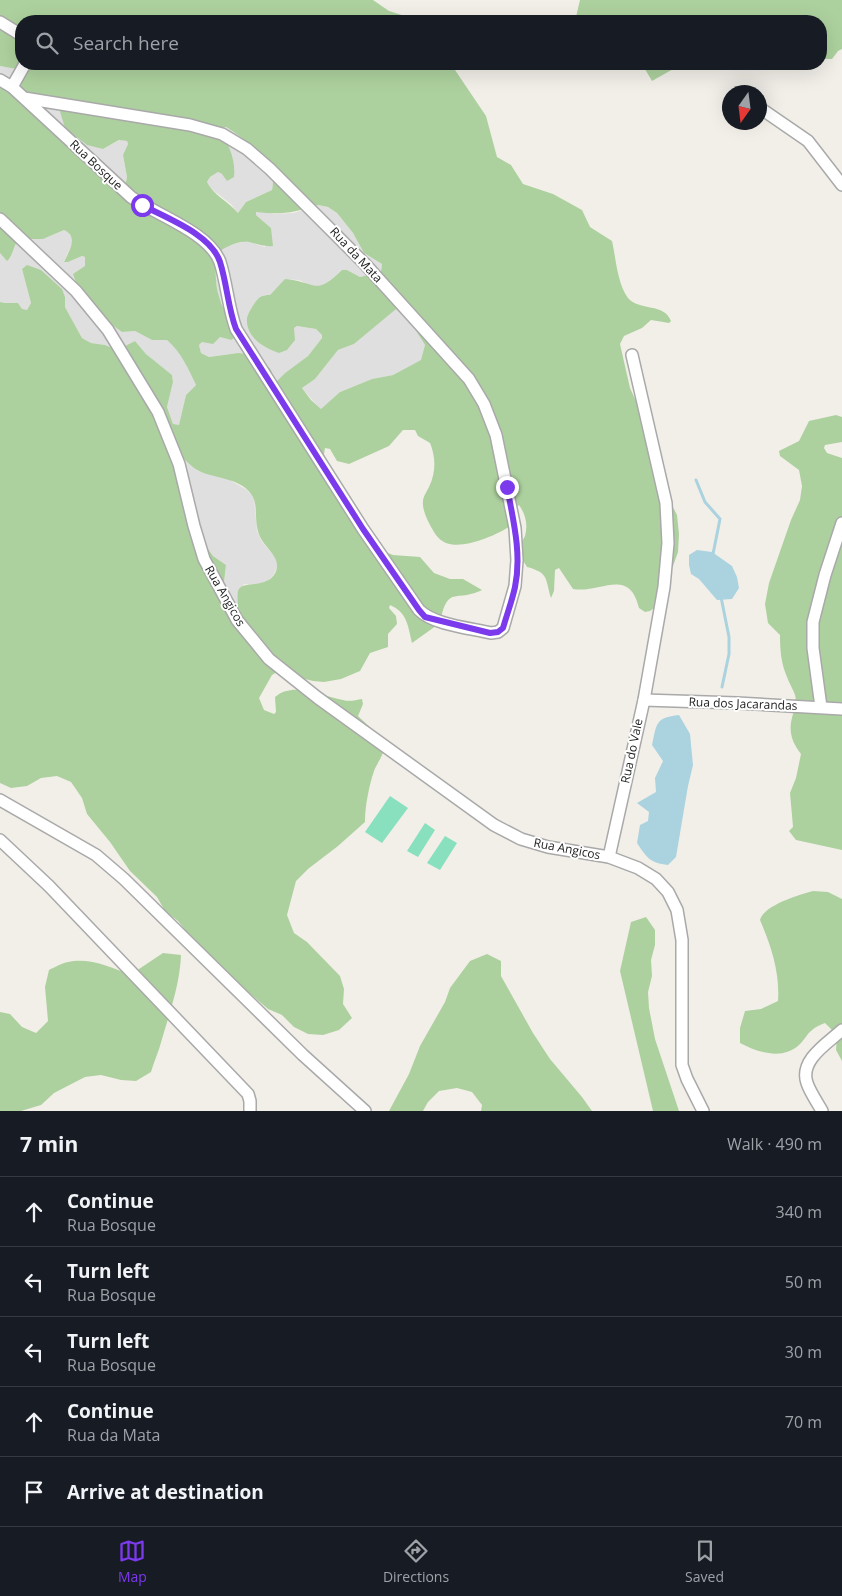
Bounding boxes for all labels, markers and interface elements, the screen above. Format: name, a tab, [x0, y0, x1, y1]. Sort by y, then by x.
search box	[15, 15, 827, 70]
icon: search	[33, 29, 61, 57]
text: Search here	[73, 30, 179, 56]
north arrow	[722, 85, 767, 130]
street label: Rua Bosque	[66, 136, 127, 194]
route start	[131, 194, 154, 217]
street label: Rua da Mata	[326, 223, 386, 286]
route end	[496, 476, 519, 499]
street label: Rua Angicos	[201, 562, 250, 630]
street label: Rua dos Jacarandas	[688, 693, 798, 714]
street label: Rua do Vale	[616, 717, 647, 785]
street label: Rua Angicos	[532, 834, 602, 863]
text: 7 min	[20, 1130, 78, 1158]
text: Walk · 490 m	[727, 1133, 822, 1155]
text: Continue	[67, 1188, 154, 1214]
icon: ahead	[20, 1198, 48, 1226]
text: 340 m	[776, 1201, 822, 1223]
text: Rua Bosque	[67, 1214, 156, 1236]
text: Turn left	[67, 1258, 149, 1284]
icon: left	[20, 1268, 48, 1296]
text: 50 m	[785, 1271, 822, 1293]
text: Rua Bosque	[67, 1284, 156, 1306]
text: Turn left	[67, 1328, 149, 1354]
icon: left	[20, 1338, 48, 1366]
text: 30 m	[785, 1341, 822, 1363]
text: Rua Bosque	[67, 1354, 156, 1376]
text: Continue	[67, 1398, 154, 1424]
icon: ahead	[20, 1408, 48, 1436]
text: 70 m	[785, 1411, 822, 1433]
text: Rua da Mata	[67, 1424, 160, 1446]
icon: arrive	[20, 1478, 48, 1506]
text: Arrive at destination	[67, 1479, 264, 1505]
tab: Map	[118, 1537, 147, 1586]
tab: Directions	[383, 1537, 449, 1586]
tab: Saved	[685, 1537, 724, 1586]

